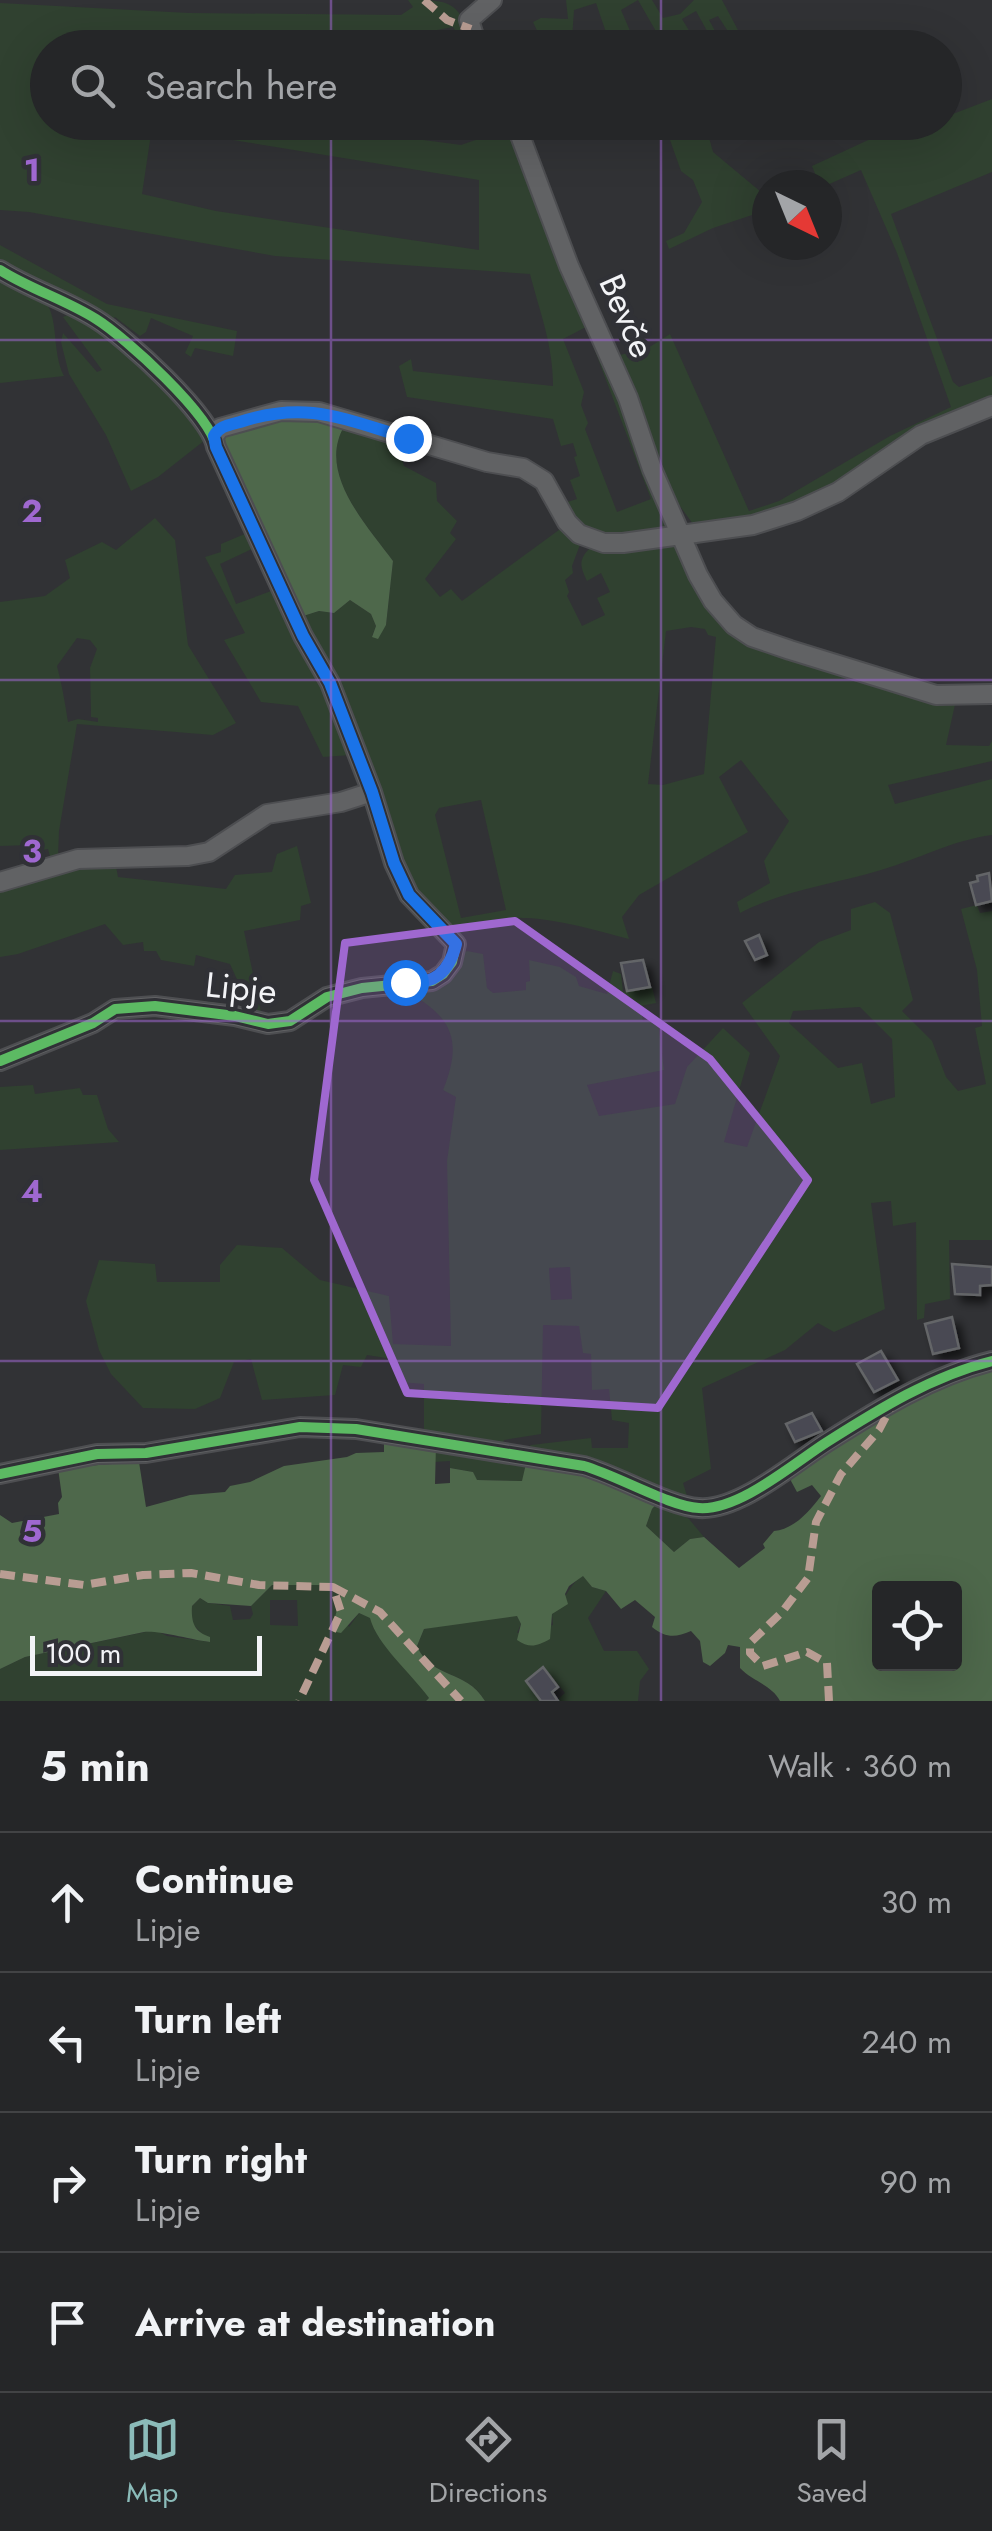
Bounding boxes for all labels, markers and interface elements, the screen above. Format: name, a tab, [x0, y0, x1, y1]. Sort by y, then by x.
search box	[30, 30, 962, 140]
icon: search	[65, 58, 120, 113]
text: Search here	[145, 58, 337, 113]
text: 1	[24, 147, 40, 193]
north arrow	[752, 170, 842, 260]
street label: Bevče	[587, 266, 667, 366]
route end	[386, 416, 432, 462]
text: 2	[22, 488, 43, 534]
text: 3	[22, 828, 42, 874]
street label: Lipje	[203, 959, 279, 1017]
route start	[383, 960, 429, 1006]
text: 4	[21, 1168, 43, 1214]
text: 5	[22, 1508, 42, 1554]
map controls	[872, 1581, 962, 1671]
button: locate	[872, 1581, 962, 1671]
scale bar	[30, 1631, 262, 1676]
text: 100 m	[45, 1633, 121, 1674]
text: 5 min	[40, 1736, 150, 1797]
text: Walk · 360 m	[768, 1743, 952, 1789]
text: Continue	[135, 1852, 294, 1907]
icon: ahead	[40, 1875, 95, 1930]
text: 30 m	[881, 1879, 952, 1925]
text: Lipje	[135, 1907, 200, 1953]
text: Turn left	[135, 1992, 281, 2047]
icon: left	[40, 2015, 95, 2070]
text: 240 m	[861, 2019, 952, 2065]
text: Lipje	[135, 2047, 200, 2093]
text: Turn right	[135, 2132, 307, 2187]
icon: right	[40, 2155, 95, 2210]
text: 90 m	[880, 2159, 952, 2205]
text: Lipje	[135, 2187, 200, 2233]
icon: arrive	[40, 2295, 95, 2350]
text: Arrive at destination	[135, 2295, 496, 2350]
tab: Map	[125, 2412, 180, 2513]
tab: Directions	[429, 2412, 547, 2513]
tab: Saved	[796, 2412, 867, 2513]

